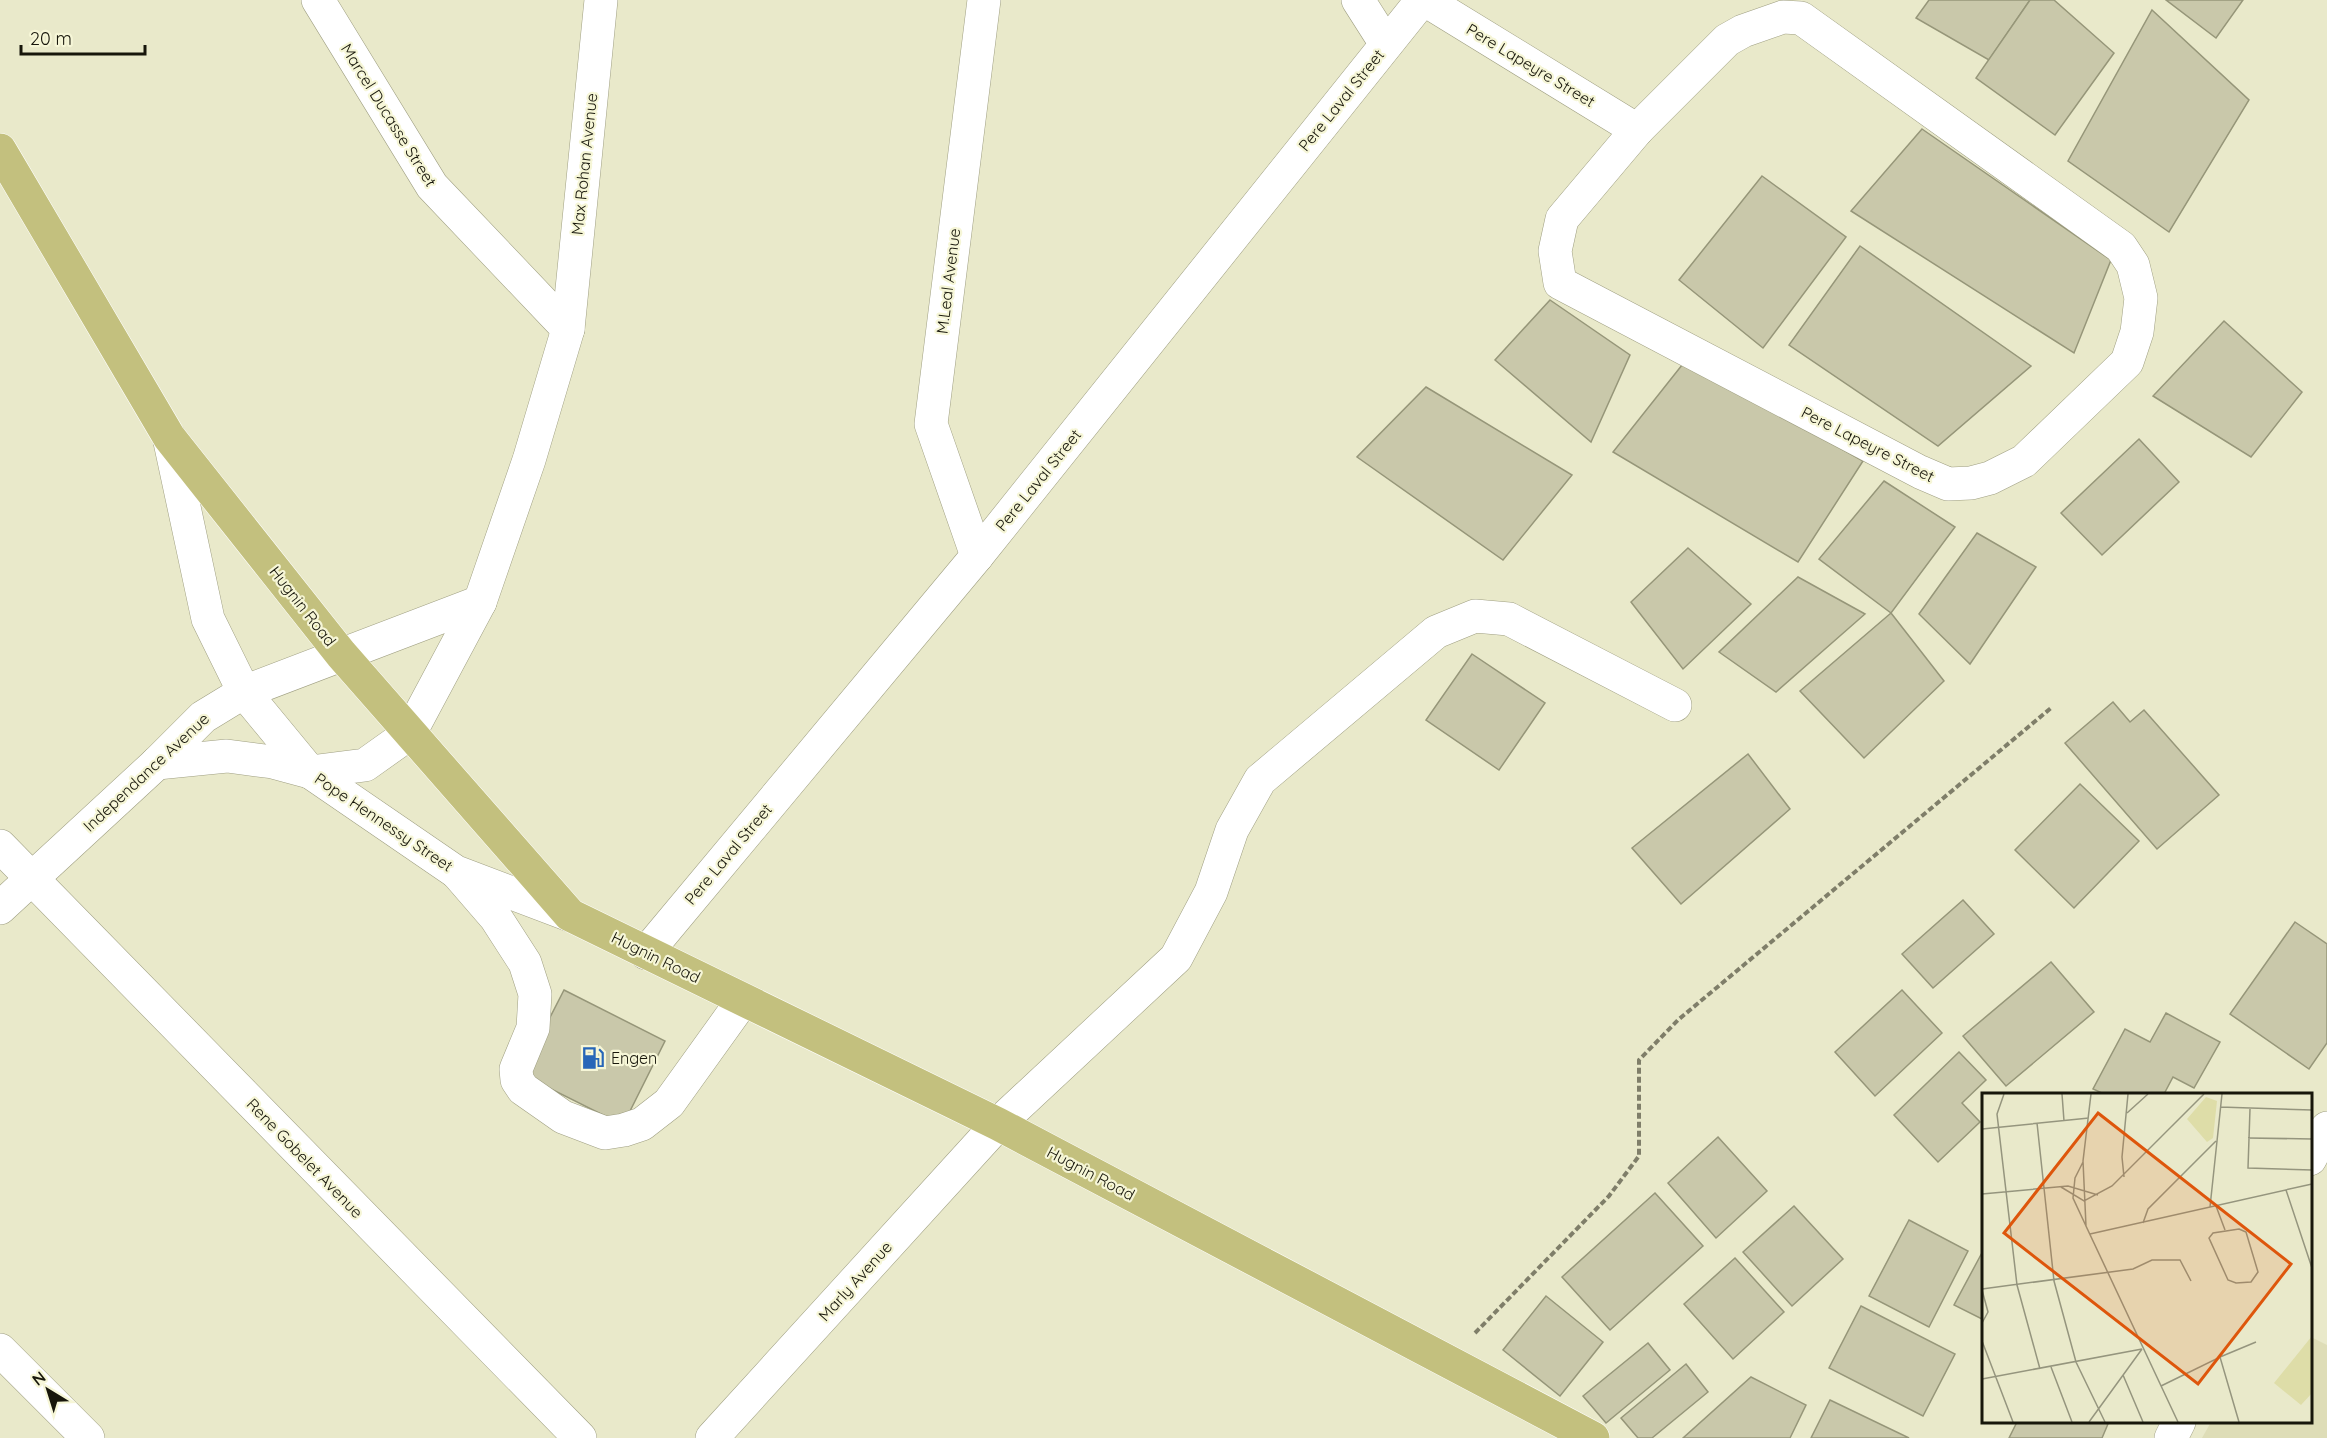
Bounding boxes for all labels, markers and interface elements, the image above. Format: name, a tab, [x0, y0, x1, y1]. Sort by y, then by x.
scale bar	[21, 18, 146, 56]
street label: Pere Lapeyre Street	[1463, 19, 1599, 111]
text: 20 m	[30, 27, 72, 50]
street label: Marcel Ducasse Street	[337, 40, 441, 190]
street label: Pere Laval Street	[1294, 45, 1388, 155]
street label: Max Rohan Avenue	[567, 92, 601, 236]
street label: M.Leal Avenue	[932, 227, 964, 335]
street label: Pere Lapeyre Street	[1798, 402, 1938, 486]
street label: Pere Laval Street	[991, 425, 1085, 535]
street label: Hugnin Road	[265, 562, 341, 650]
street label: Independance Avenue	[79, 708, 213, 836]
street label: Pope Hennessy Street	[311, 768, 457, 876]
street label: Pere Laval Street	[680, 799, 776, 909]
street label: Hugnin Road	[608, 927, 704, 987]
fuel station icon: Engen	[580, 1045, 606, 1071]
place label: Engen	[611, 1048, 657, 1068]
inset map	[1982, 1093, 2312, 1423]
street label: Rene Gobelet Avenue	[243, 1094, 367, 1222]
street label: Hugnin Road	[1044, 1142, 1138, 1204]
street label: Marly Avenue	[814, 1237, 896, 1325]
north arrow	[18, 1360, 78, 1420]
text: N	[28, 1367, 50, 1390]

